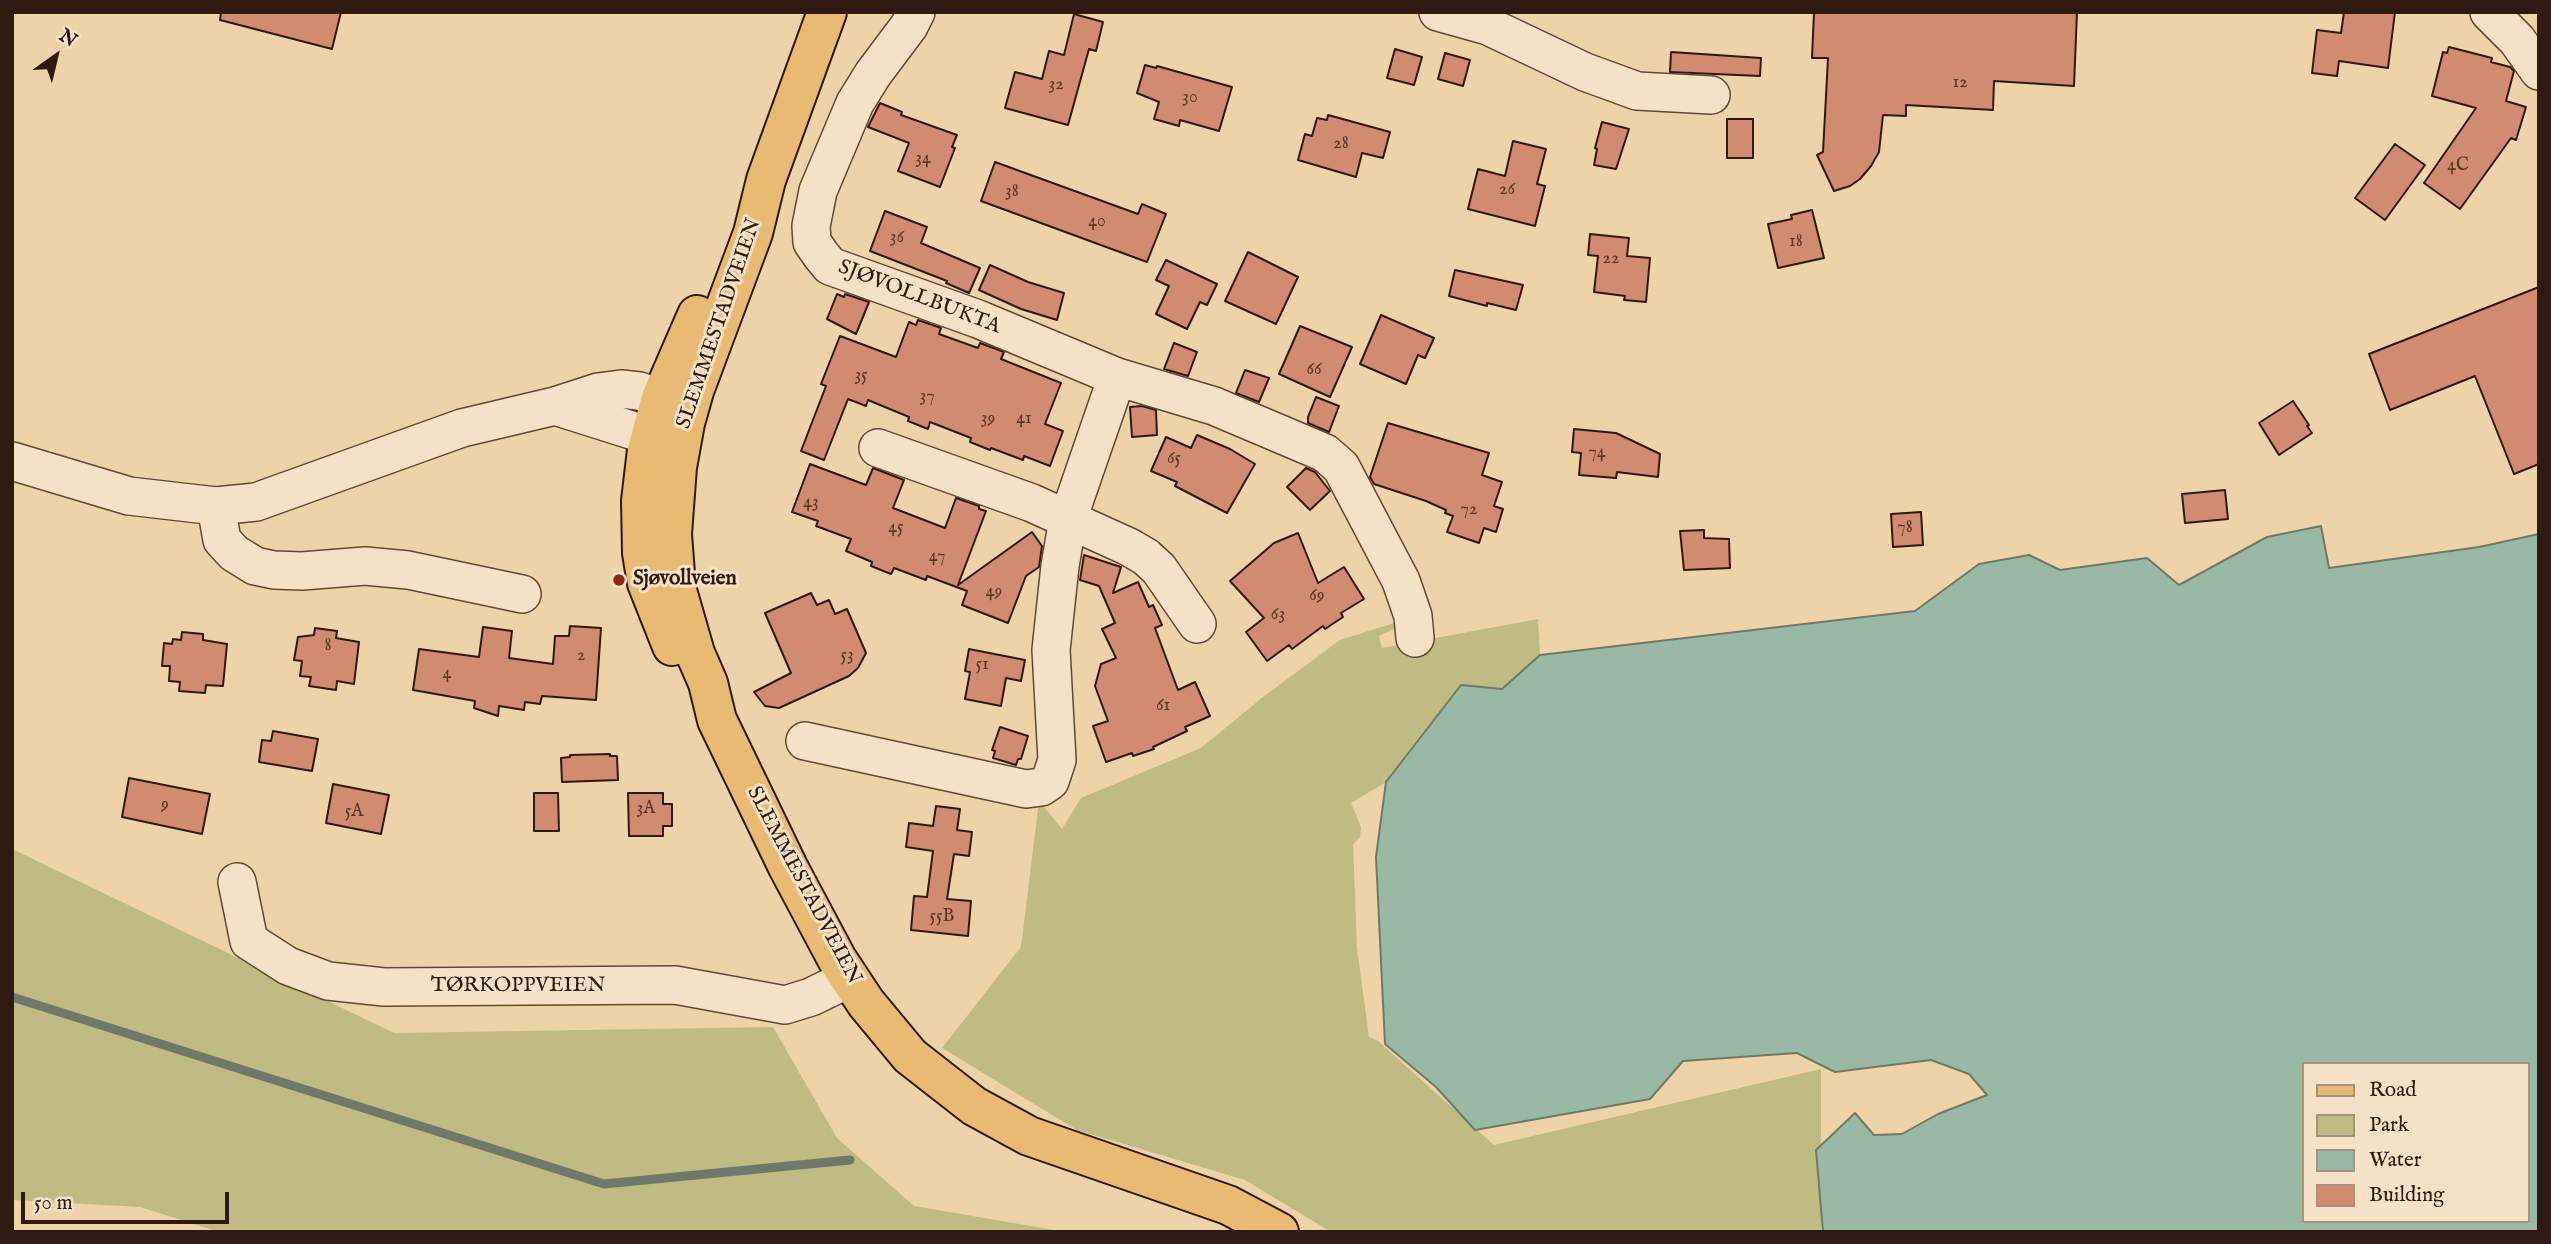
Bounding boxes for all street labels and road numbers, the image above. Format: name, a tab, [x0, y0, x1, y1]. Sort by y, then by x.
street label: SLEMMESTADVEIEN	[672, 216, 768, 432]
street label: SJØVOLLBUKTA	[834, 255, 1004, 341]
street label: SLEMMESTADVEIEN	[740, 783, 866, 989]
street label: TØRKOPPVEIEN	[431, 974, 605, 1000]

